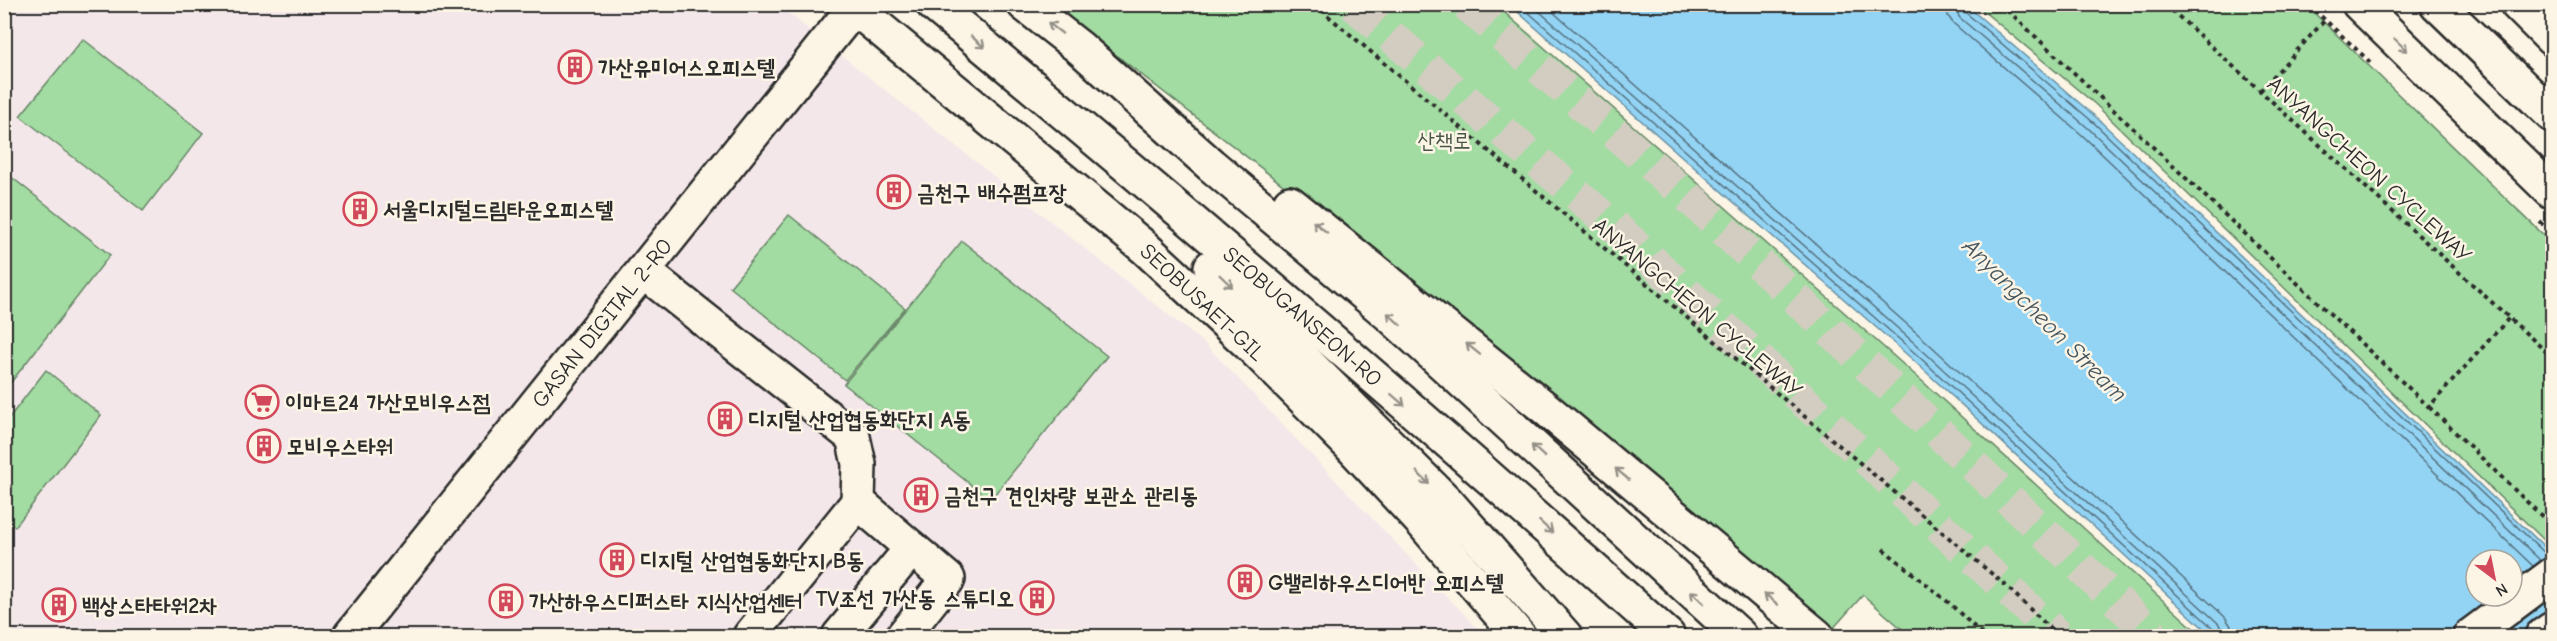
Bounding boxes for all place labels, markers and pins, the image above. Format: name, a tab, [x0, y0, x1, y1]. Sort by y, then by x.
building icon: 가산유미어스오피스텔	[557, 49, 593, 85]
place label: 가산유미어스오피스텔	[598, 55, 775, 81]
building icon: 금천구 배수펌프장	[876, 174, 912, 210]
place label: 금천구 배수펌프장	[917, 180, 1067, 206]
building icon: 서울디지털드림타운오피스텔	[342, 191, 378, 227]
place label: 서울디지털드림타운오피스텔	[383, 197, 613, 223]
supermarket icon: 이마트24 가산모비우스점	[244, 384, 280, 420]
place label: 이마트24 가산모비우스점	[285, 390, 491, 416]
building icon: 디지털 산업협동화단지 A동	[707, 401, 743, 437]
place label: 디지털 산업협동화단지 A동	[748, 407, 971, 433]
building icon: 모비우스타워	[246, 428, 282, 464]
place label: 모비우스타워	[287, 434, 393, 460]
building icon: 금천구 견인차량 보관소 관리동	[903, 477, 939, 513]
place label: 금천구 견인차량 보관소 관리동	[944, 483, 1198, 509]
building icon: 디지털 산업협동화단지 B동	[599, 542, 635, 578]
place label: 디지털 산업협동화단지 B동	[640, 548, 864, 574]
building icon: G밸리하우스디어반 오피스텔	[1227, 564, 1263, 600]
place label: G밸리하우스디어반 오피스텔	[1268, 570, 1504, 596]
building icon: TV조선 가산동 스튜디오	[1019, 580, 1055, 616]
building icon: 가산하우스디퍼스타 지식산업센터	[488, 583, 524, 619]
place label: TV조선 가산동 스튜디오	[816, 586, 1014, 612]
building icon: 백상스타타워2차	[41, 587, 77, 623]
place label: 가산하우스디퍼스타 지식산업센터	[529, 589, 802, 615]
place label: 백상스타타워2차	[82, 593, 217, 619]

